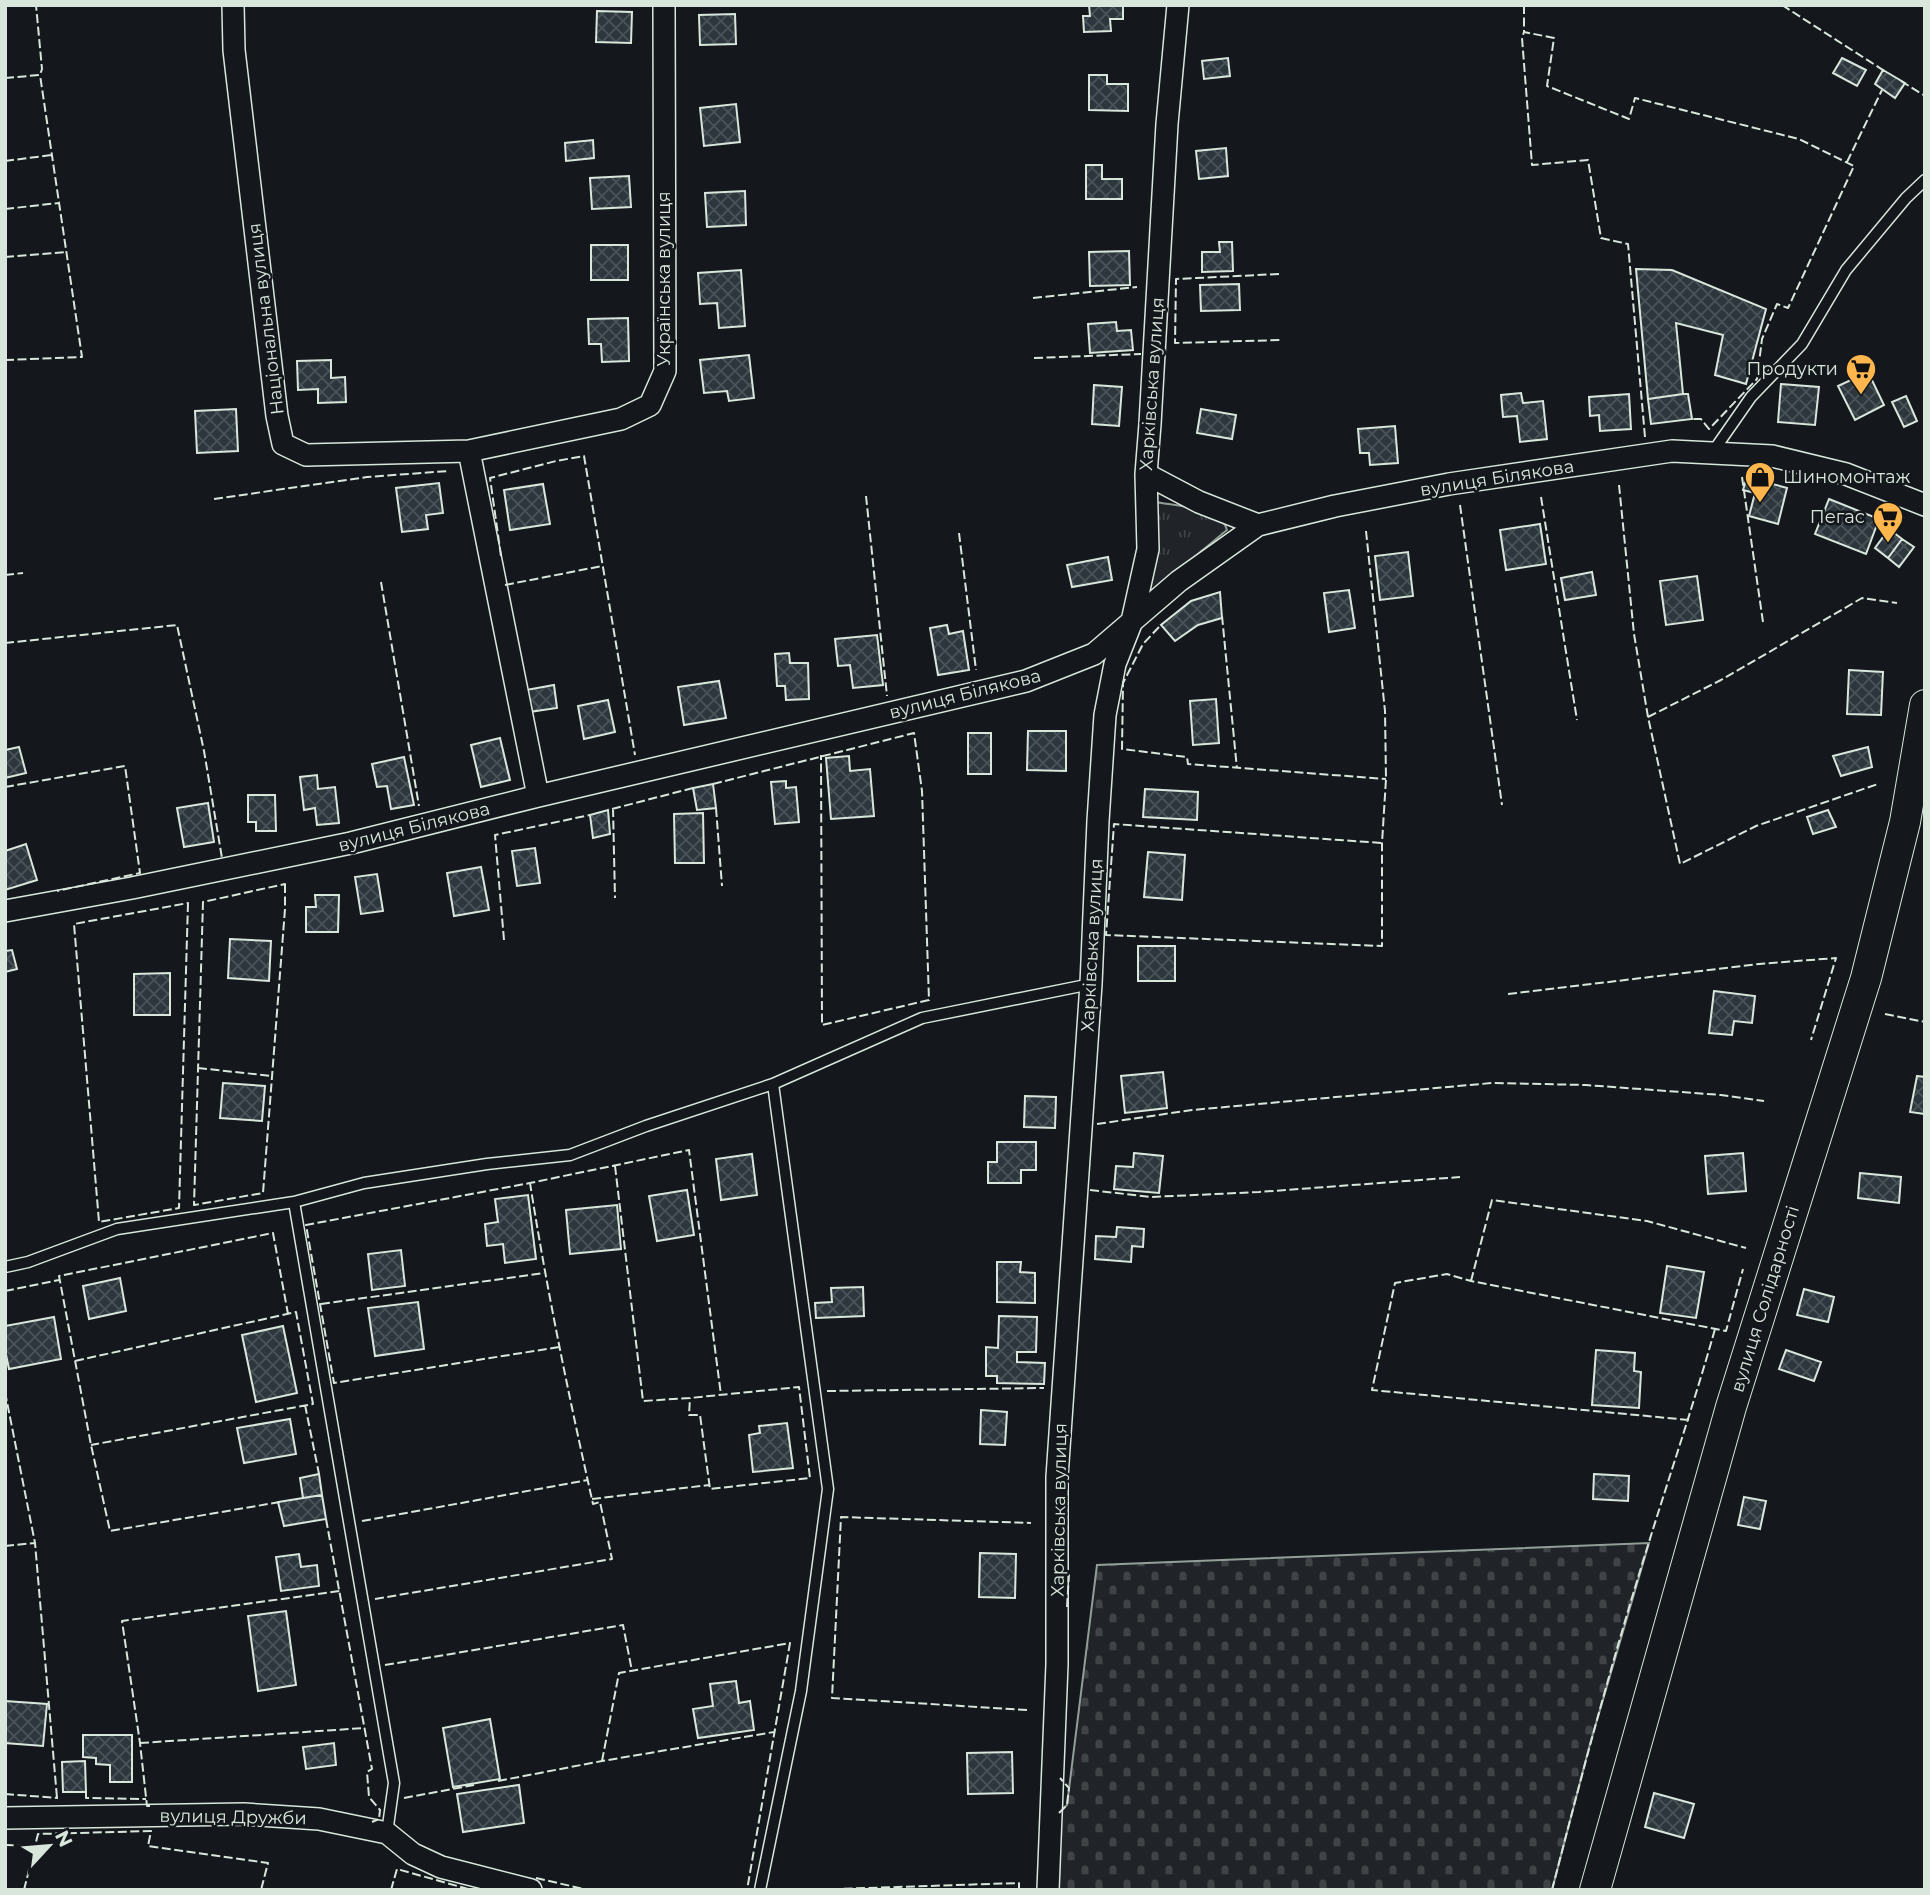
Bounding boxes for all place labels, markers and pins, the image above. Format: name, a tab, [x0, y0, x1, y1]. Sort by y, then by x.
supermarket icon: Продукти	[1844, 352, 1878, 396]
place label: Продукти	[1746, 358, 1838, 380]
shop icon: Шиномонтаж	[1743, 460, 1777, 504]
place label: Шиномонтаж	[1783, 466, 1910, 488]
supermarket icon: Пегас	[1871, 500, 1905, 544]
place label: Пегас	[1810, 506, 1865, 528]

